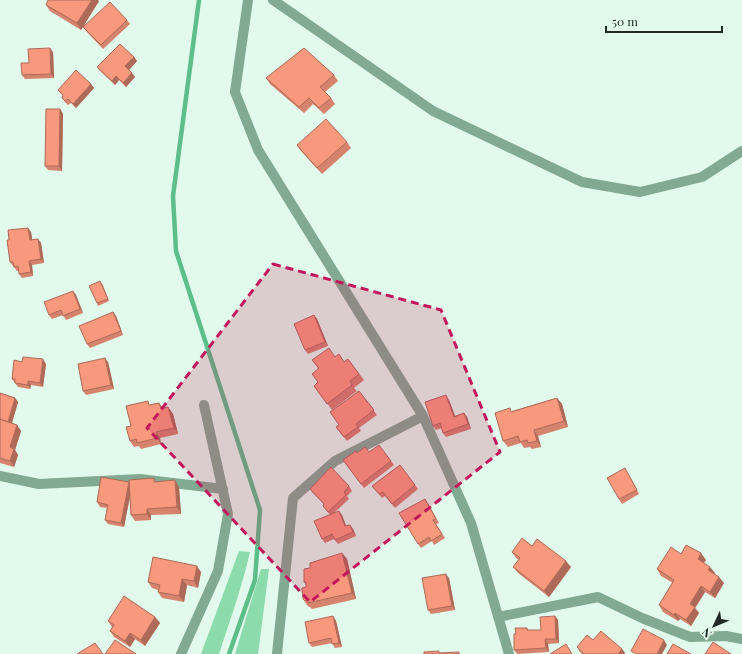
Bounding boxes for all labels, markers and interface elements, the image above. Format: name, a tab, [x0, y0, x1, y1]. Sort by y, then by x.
scale bar	[606, 8, 722, 34]
text: 50 m	[612, 13, 638, 29]
north arrow	[694, 606, 734, 646]
text: N	[698, 625, 715, 641]

